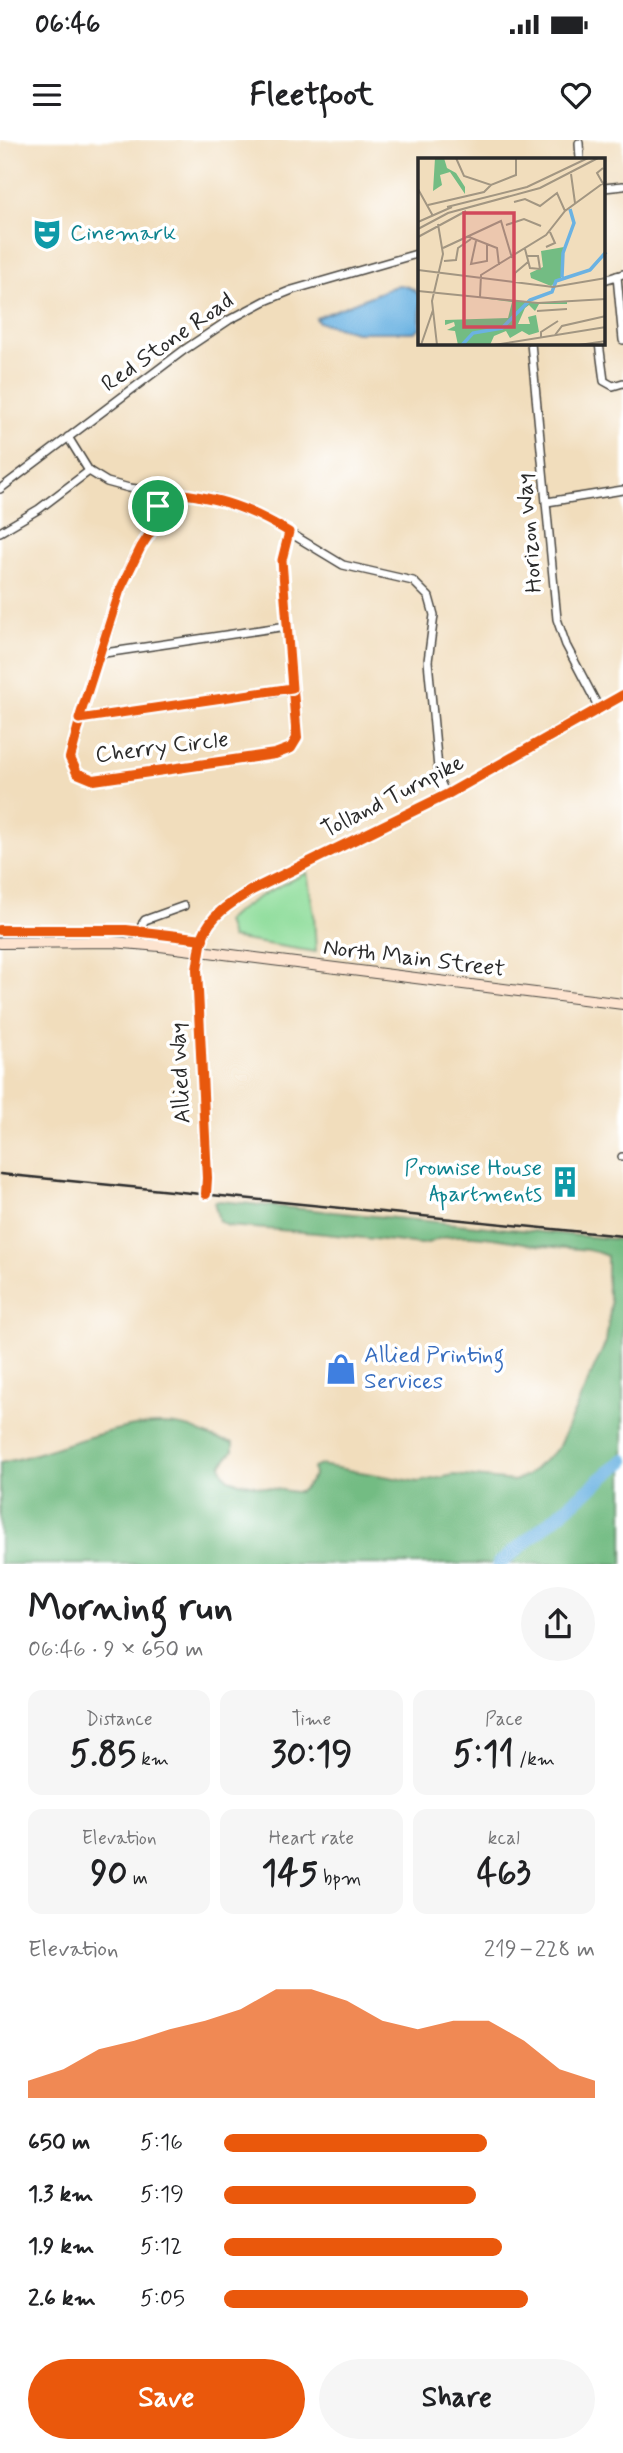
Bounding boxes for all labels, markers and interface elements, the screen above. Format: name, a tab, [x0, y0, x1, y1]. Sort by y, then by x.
text: 06:46	[35, 8, 100, 42]
text: Fleetfoot	[249, 74, 374, 116]
icon: menu	[28, 76, 66, 114]
icon: heart	[557, 76, 595, 114]
inset map	[418, 158, 606, 345]
theatre icon: Cinemark	[30, 217, 64, 251]
place label: Cinemark	[70, 219, 176, 249]
street label: Red Stone Road	[96, 286, 240, 400]
street label: Horizon Way	[510, 472, 550, 594]
pin	[128, 476, 188, 536]
icon: arrive	[139, 487, 177, 525]
street label: Cherry Circle	[94, 725, 230, 771]
street label: Tolland Turnpike	[316, 748, 470, 846]
street label: North Main Street	[321, 933, 507, 985]
street label: Allied Way	[163, 1022, 199, 1124]
place label: Promise House Apartments	[404, 1154, 542, 1211]
building icon: Promise House Apartments	[548, 1165, 582, 1199]
place label: Allied Printing Services	[364, 1341, 504, 1397]
shop icon: Allied Printing Services	[324, 1352, 358, 1386]
text: Morning run	[28, 1584, 233, 1633]
button: share	[521, 1587, 595, 1661]
text: 06:46 · 9 × 650 m	[28, 1635, 204, 1665]
text: Distance	[86, 1707, 153, 1732]
text: Time	[292, 1707, 331, 1732]
text: Pace	[485, 1707, 523, 1732]
text: 5.85	[69, 1732, 136, 1778]
text: 30:19	[271, 1732, 352, 1778]
text: 5:11	[453, 1732, 514, 1778]
text: km	[136, 1747, 169, 1772]
text: /km	[514, 1747, 555, 1772]
text: Elevation	[82, 1826, 157, 1851]
text: Heart rate	[269, 1826, 354, 1851]
text: kcal	[488, 1826, 520, 1851]
text: 90	[90, 1851, 128, 1897]
text: 145	[262, 1851, 318, 1897]
text: 463	[477, 1851, 531, 1897]
text: m	[128, 1866, 148, 1891]
text: bpm	[318, 1866, 361, 1891]
text: Elevation	[28, 1935, 119, 1965]
text: 219–228 m	[484, 1935, 595, 1965]
text: 650 m	[28, 2128, 90, 2158]
text: 5:16	[140, 2128, 183, 2158]
text: 1.3 km	[28, 2180, 93, 2210]
text: 5:19	[140, 2180, 184, 2210]
text: 1.9 km	[28, 2232, 94, 2262]
text: 5:12	[140, 2232, 182, 2262]
text: 2.6 km	[28, 2284, 96, 2314]
text: 5:05	[140, 2284, 185, 2314]
button: Save	[28, 2359, 305, 2439]
button: Share	[319, 2359, 595, 2439]

